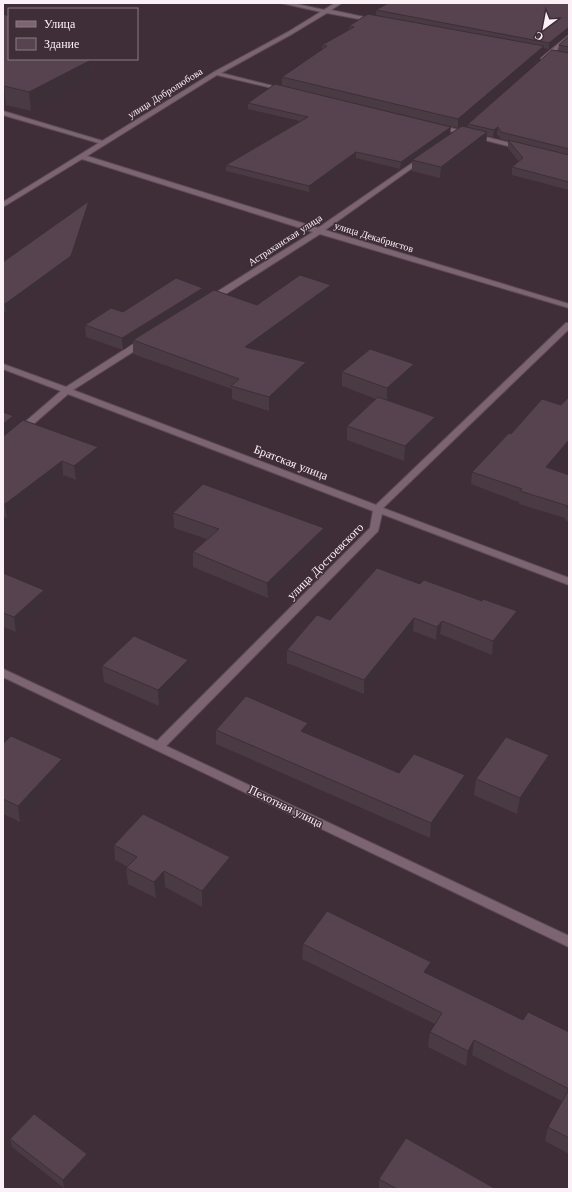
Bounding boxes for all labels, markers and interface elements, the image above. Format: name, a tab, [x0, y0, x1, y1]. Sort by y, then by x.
legend	[8, 8, 138, 60]
north arrow	[524, 8, 564, 48]
text: Улица	[44, 16, 76, 31]
text: С	[532, 28, 546, 45]
text: Здание	[44, 36, 79, 51]
street label: улица Добролюбова	[125, 64, 205, 121]
street label: Астраханская улица	[246, 211, 325, 269]
street label: улица Декабристов	[333, 219, 415, 255]
street label: Братская улица	[252, 441, 331, 483]
street label: улица Достоевского	[284, 520, 366, 602]
street label: Пехотная улица	[246, 782, 326, 831]

